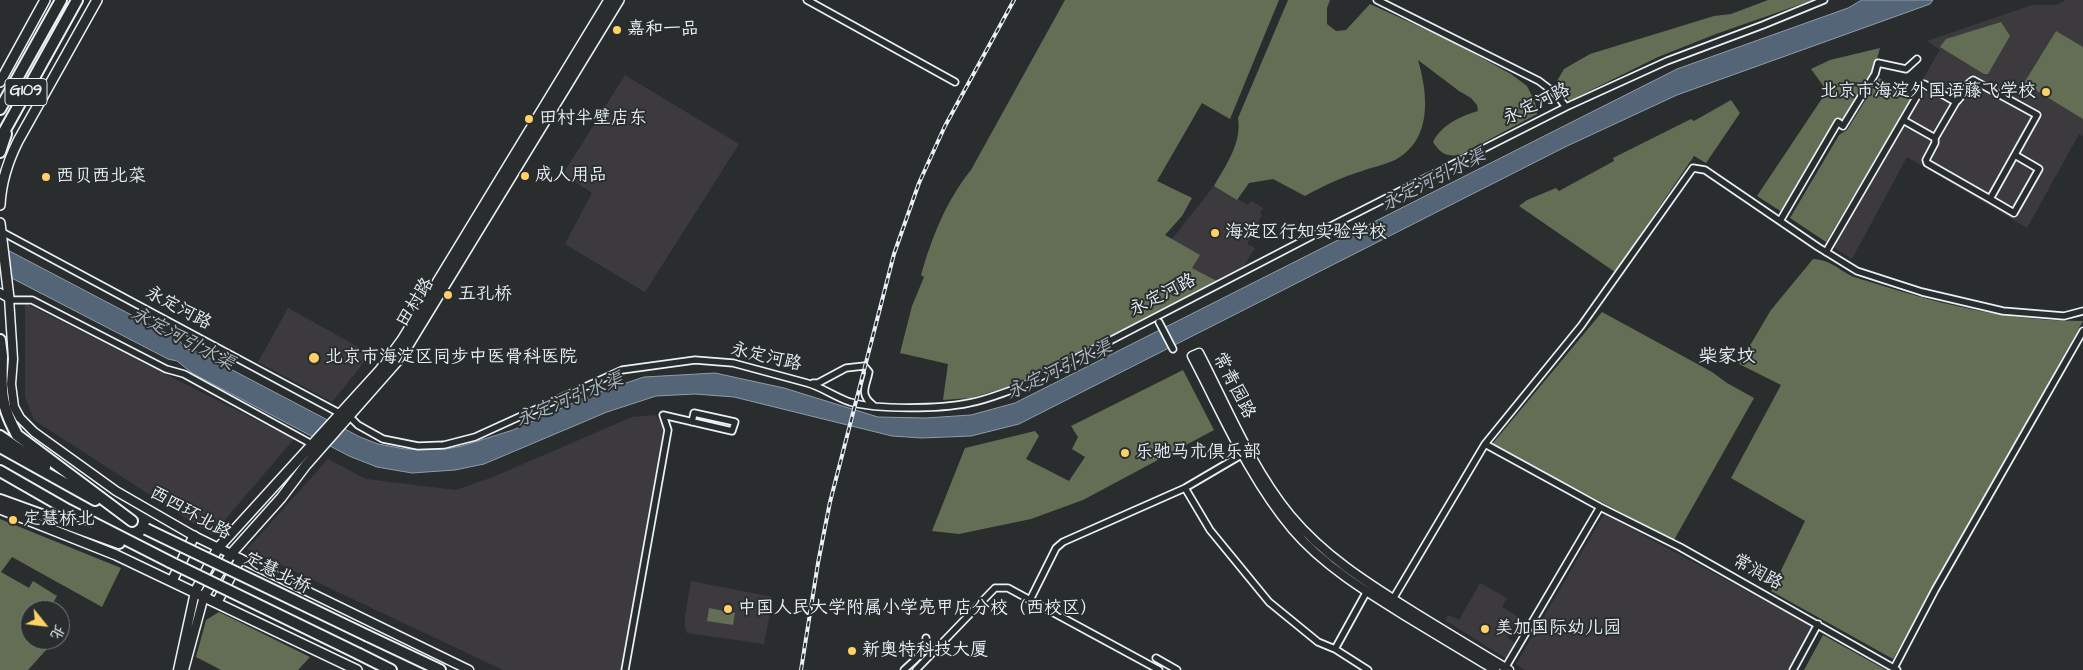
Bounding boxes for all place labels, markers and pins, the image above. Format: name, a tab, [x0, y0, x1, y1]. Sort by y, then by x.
place label: 嘉和一品	[627, 19, 699, 41]
marker: 嘉和一品	[611, 24, 623, 36]
place label: 北京市海淀外国语藤飞学校	[1820, 81, 2036, 103]
marker: 北京市海淀外国语藤飞学校	[2040, 86, 2052, 98]
place label: 田村半壁店东	[539, 108, 647, 130]
marker: 田村半壁店东	[523, 113, 535, 125]
place label: 成人用品	[535, 165, 607, 187]
place label: 西贝西北菜	[56, 166, 146, 188]
marker: 成人用品	[519, 170, 531, 182]
marker: 西贝西北菜	[40, 171, 52, 183]
place label: 海淀区行知实验学校	[1225, 222, 1387, 244]
marker: 海淀区行知实验学校	[1209, 227, 1221, 239]
place label: 五孔桥	[458, 284, 512, 306]
marker: 五孔桥	[442, 289, 454, 301]
place label: 北京市海淀区同步中医骨科医院	[325, 347, 577, 369]
marker: 北京市海淀区同步中医骨科医院	[307, 351, 321, 365]
place label: 乐驰马术俱乐部	[1135, 442, 1261, 464]
marker: 乐驰马术俱乐部	[1119, 447, 1131, 459]
place label: 定慧桥北	[23, 509, 95, 531]
marker: 定慧桥北	[7, 514, 19, 526]
place label: 中国人民大学附属小学亮甲店分校（西校区）	[738, 598, 1098, 620]
marker: 中国人民大学附属小学亮甲店分校（西校区）	[722, 603, 734, 615]
place label: 美加国际幼儿园	[1495, 618, 1621, 640]
marker: 美加国际幼儿园	[1479, 623, 1491, 635]
place label: 新奥特科技大厦	[862, 640, 988, 662]
marker: 新奥特科技大厦	[846, 645, 858, 657]

